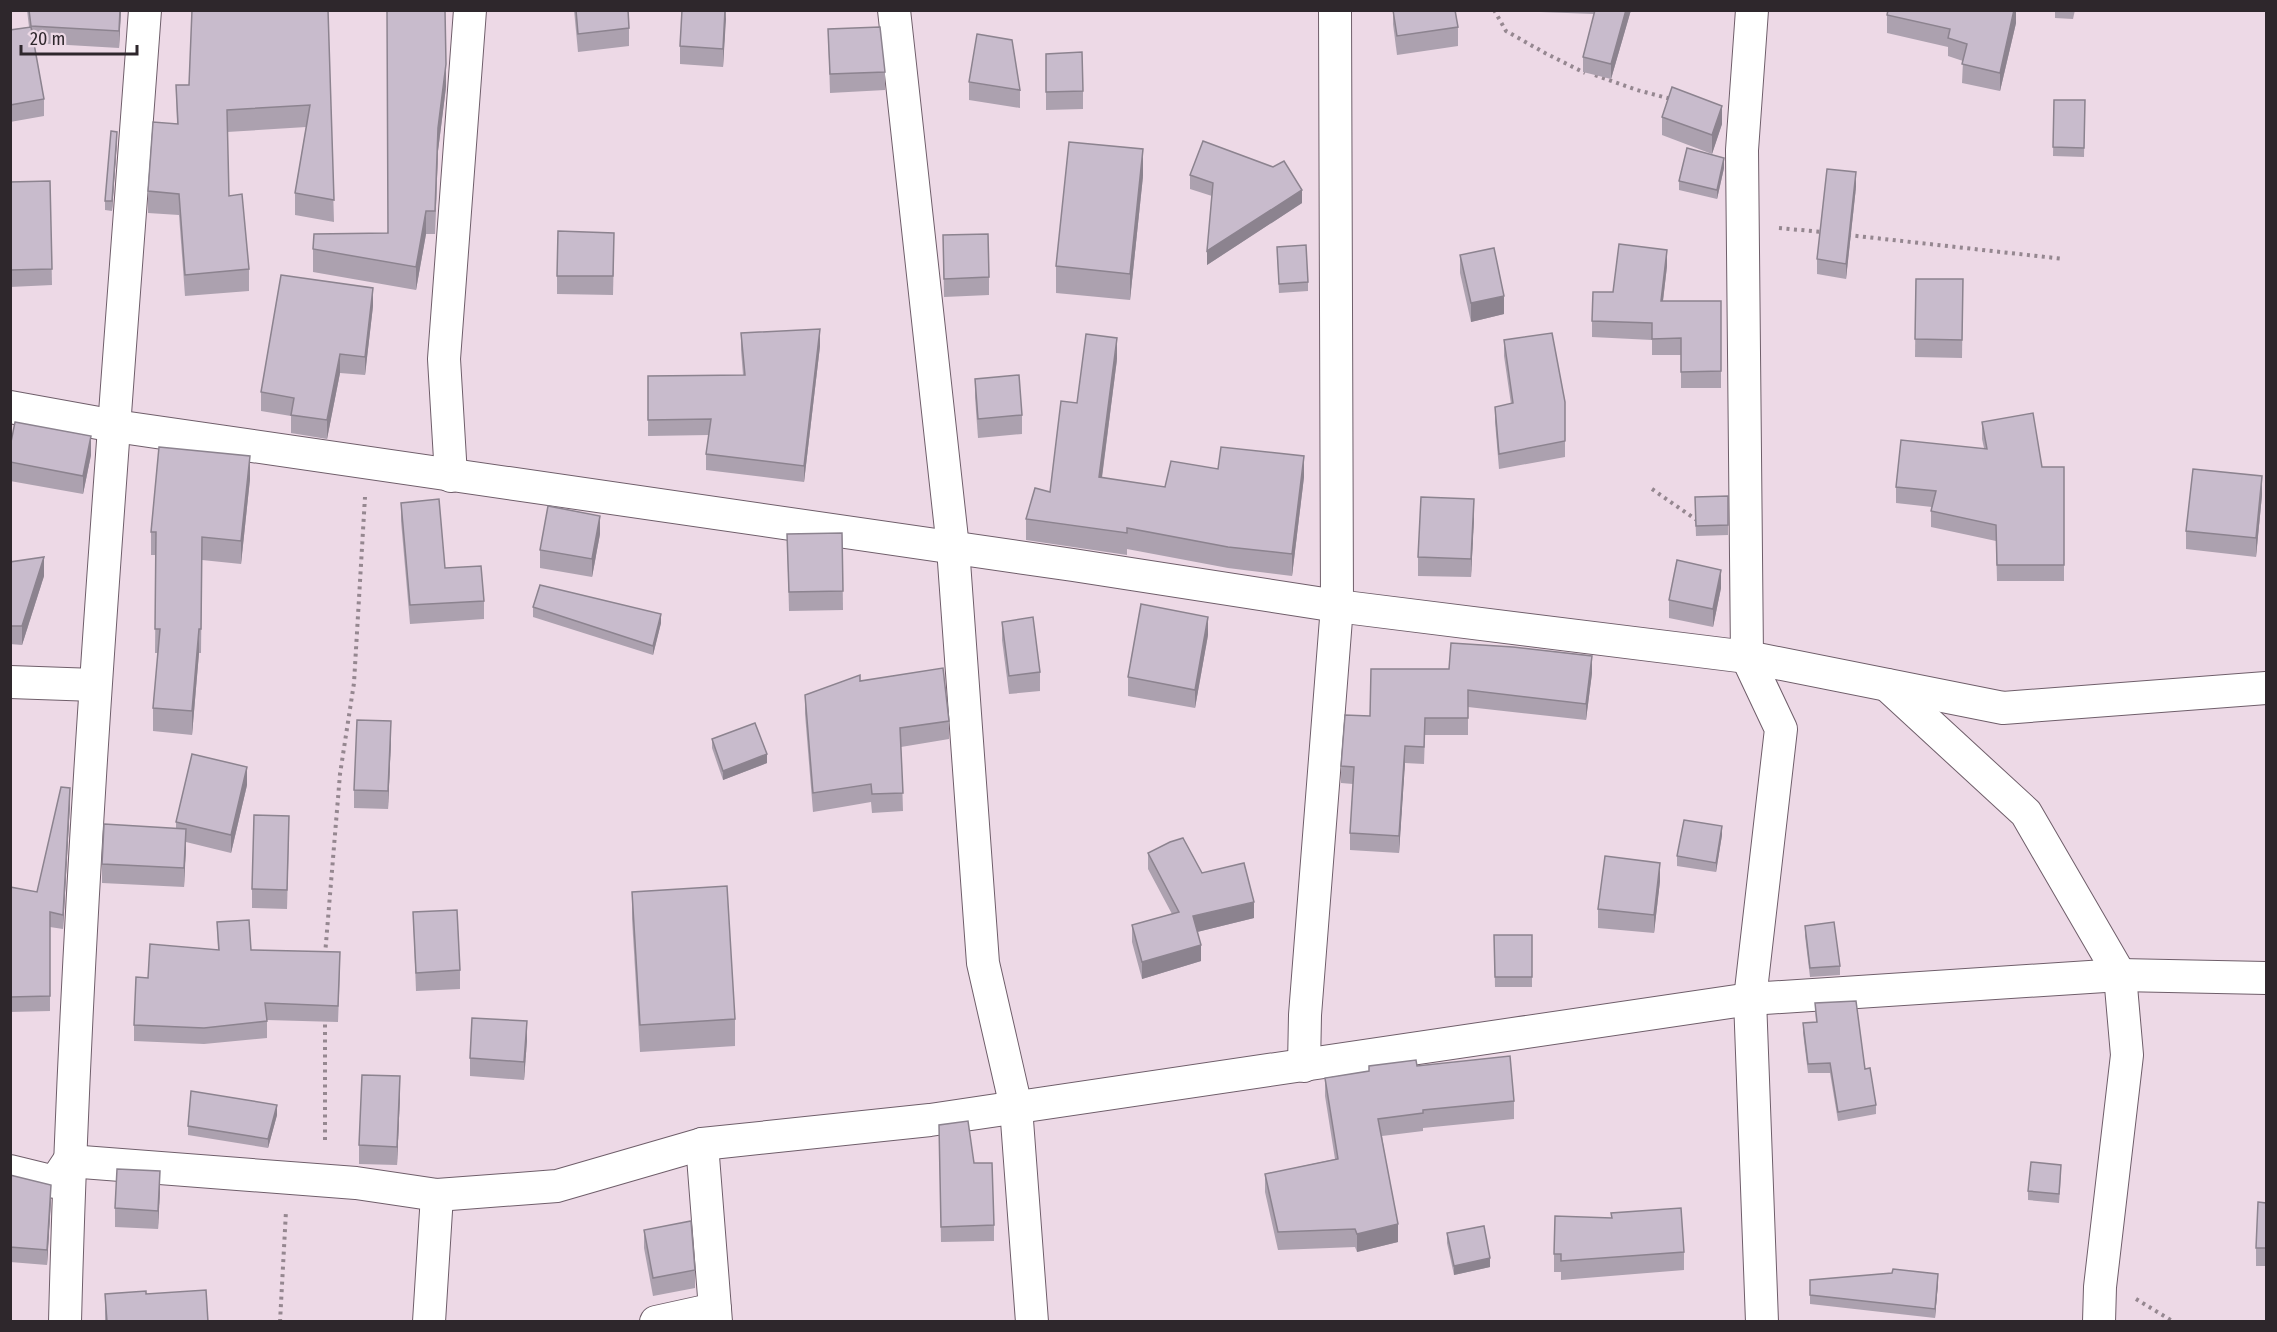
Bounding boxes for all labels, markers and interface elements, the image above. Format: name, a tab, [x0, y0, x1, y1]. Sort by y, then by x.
scale bar	[21, 18, 136, 56]
text: 20 m	[30, 28, 65, 50]

